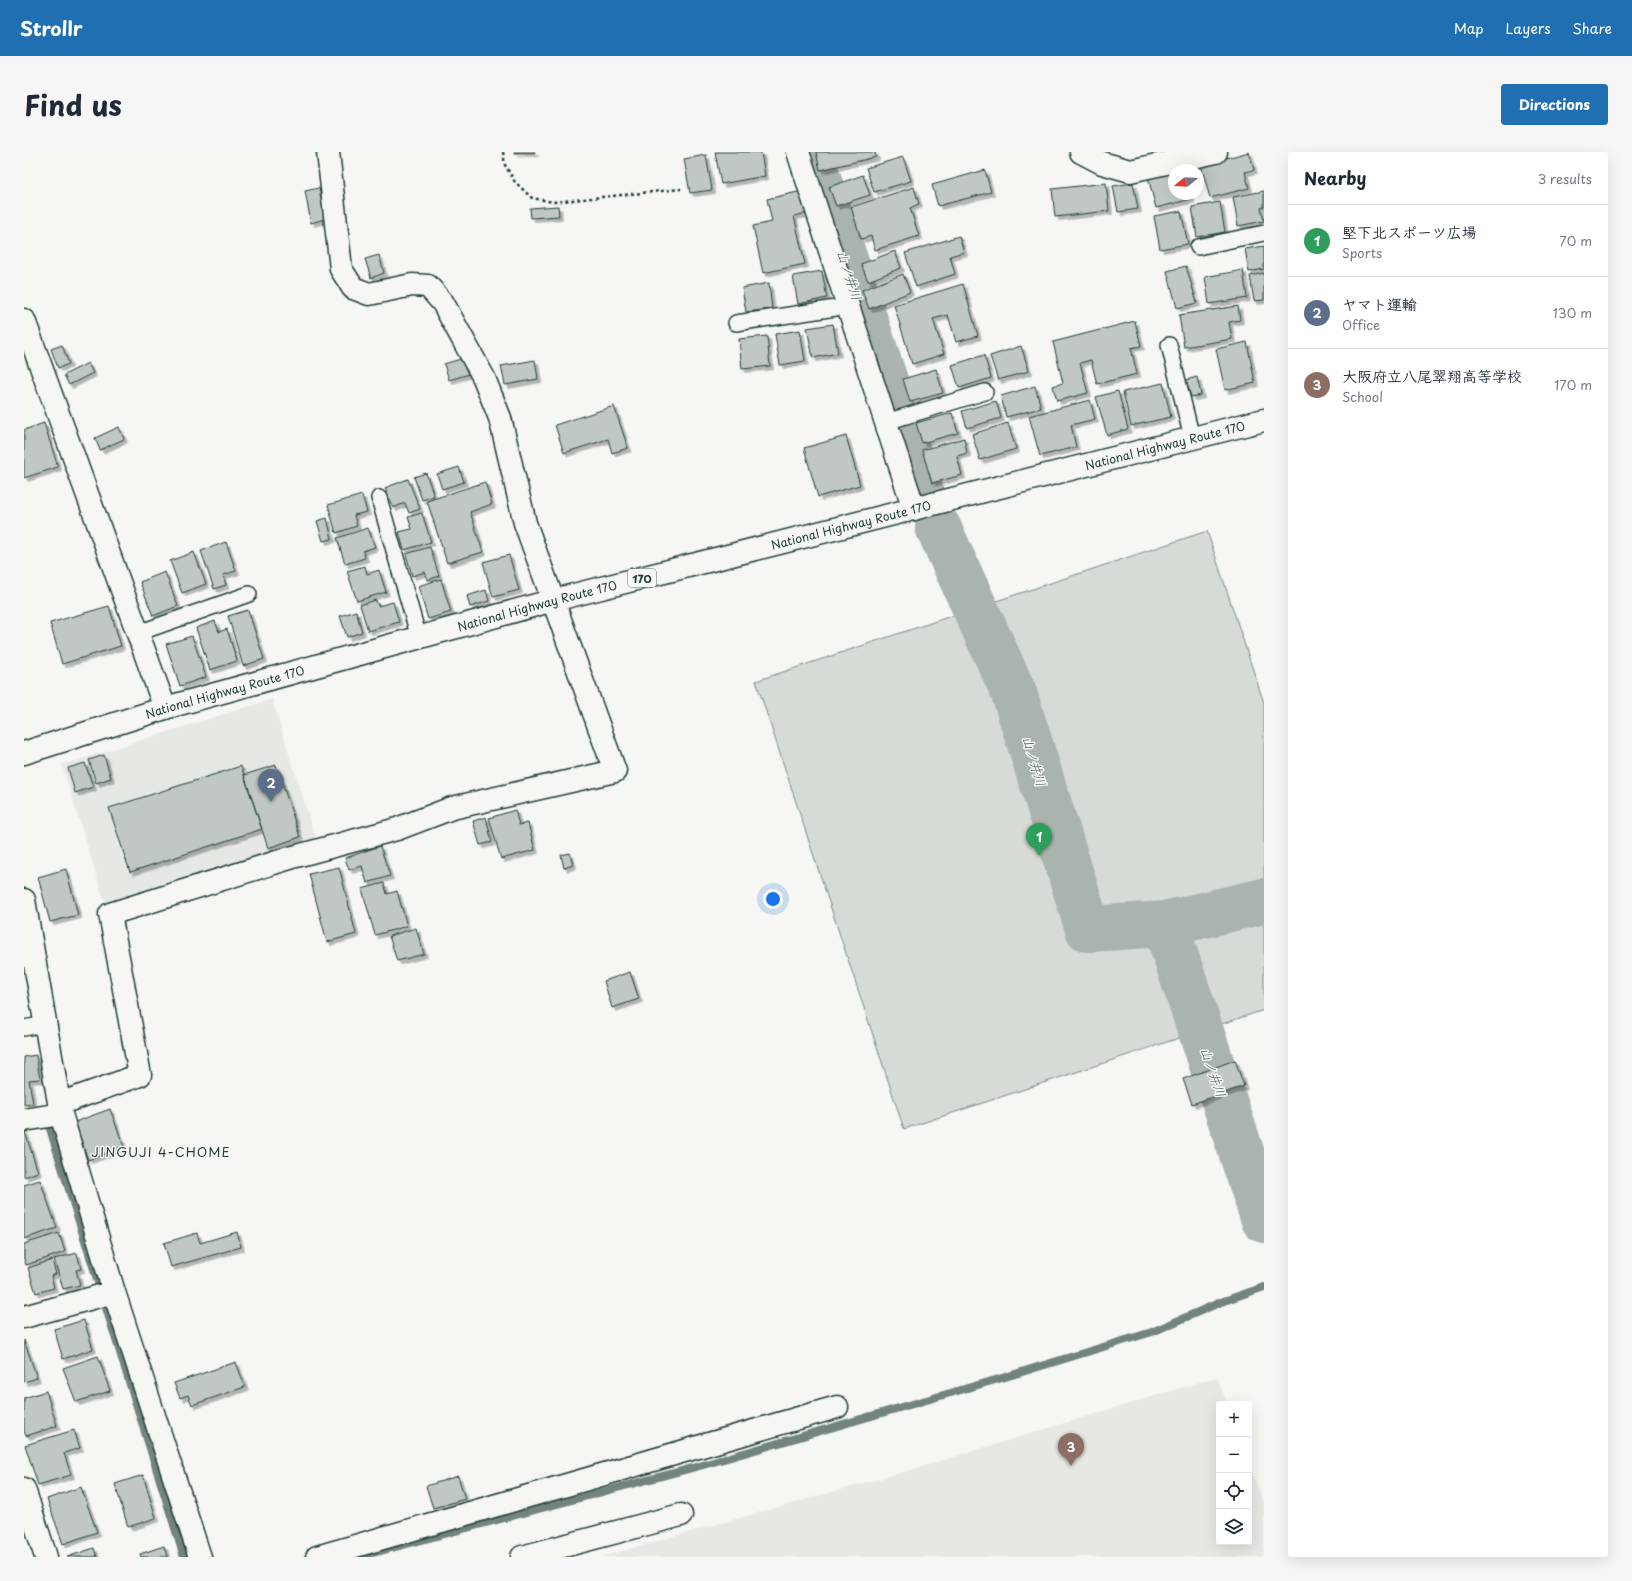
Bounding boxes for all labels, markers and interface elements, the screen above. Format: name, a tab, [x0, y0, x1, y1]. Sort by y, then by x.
text: Strollr	[20, 14, 83, 42]
text: Map	[1454, 18, 1484, 39]
text: Layers	[1506, 18, 1551, 39]
text: Share	[1573, 18, 1612, 39]
text: Find us	[24, 83, 122, 126]
button: Directions	[1501, 84, 1608, 125]
north arrow	[1168, 164, 1204, 200]
text: Nearby	[1304, 165, 1366, 191]
text: 3 results	[1538, 169, 1592, 188]
text: 堅下北スポーツ広場	[1342, 220, 1477, 243]
text: 1	[1314, 231, 1320, 250]
text: 70 m	[1559, 231, 1592, 250]
text: Sports	[1342, 243, 1382, 262]
water label: 山ノ井川	[833, 247, 867, 303]
text: ヤマト運輸	[1342, 292, 1417, 315]
text: 2	[1312, 303, 1322, 322]
text: 130 m	[1553, 303, 1592, 322]
text: Office	[1342, 315, 1380, 334]
text: 大阪府立八尾翠翔高等学校	[1342, 364, 1522, 387]
text: 3	[1313, 375, 1321, 394]
text: 170 m	[1554, 375, 1592, 394]
text: School	[1342, 387, 1383, 406]
street label: National Highway Route 170	[1083, 416, 1247, 474]
street label: National Highway Route 170	[769, 496, 933, 554]
road number: 170	[628, 569, 656, 587]
street label: National Highway Route 170	[455, 575, 619, 635]
street label: National Highway Route 170	[143, 661, 307, 723]
water label: 山ノ井川	[1018, 733, 1052, 789]
pin: 2	[258, 769, 284, 802]
pin: 1	[1026, 823, 1052, 856]
your location	[763, 889, 783, 909]
water label: 山ノ井川	[1197, 1044, 1231, 1100]
district label: JINGUJI 4-CHOME	[91, 1142, 231, 1161]
map controls	[1216, 1401, 1252, 1545]
button: +	[1216, 1401, 1252, 1437]
pin: 3	[1058, 1433, 1084, 1466]
button: −	[1216, 1437, 1252, 1473]
button: locate	[1216, 1473, 1252, 1509]
button: layers	[1216, 1509, 1252, 1545]

